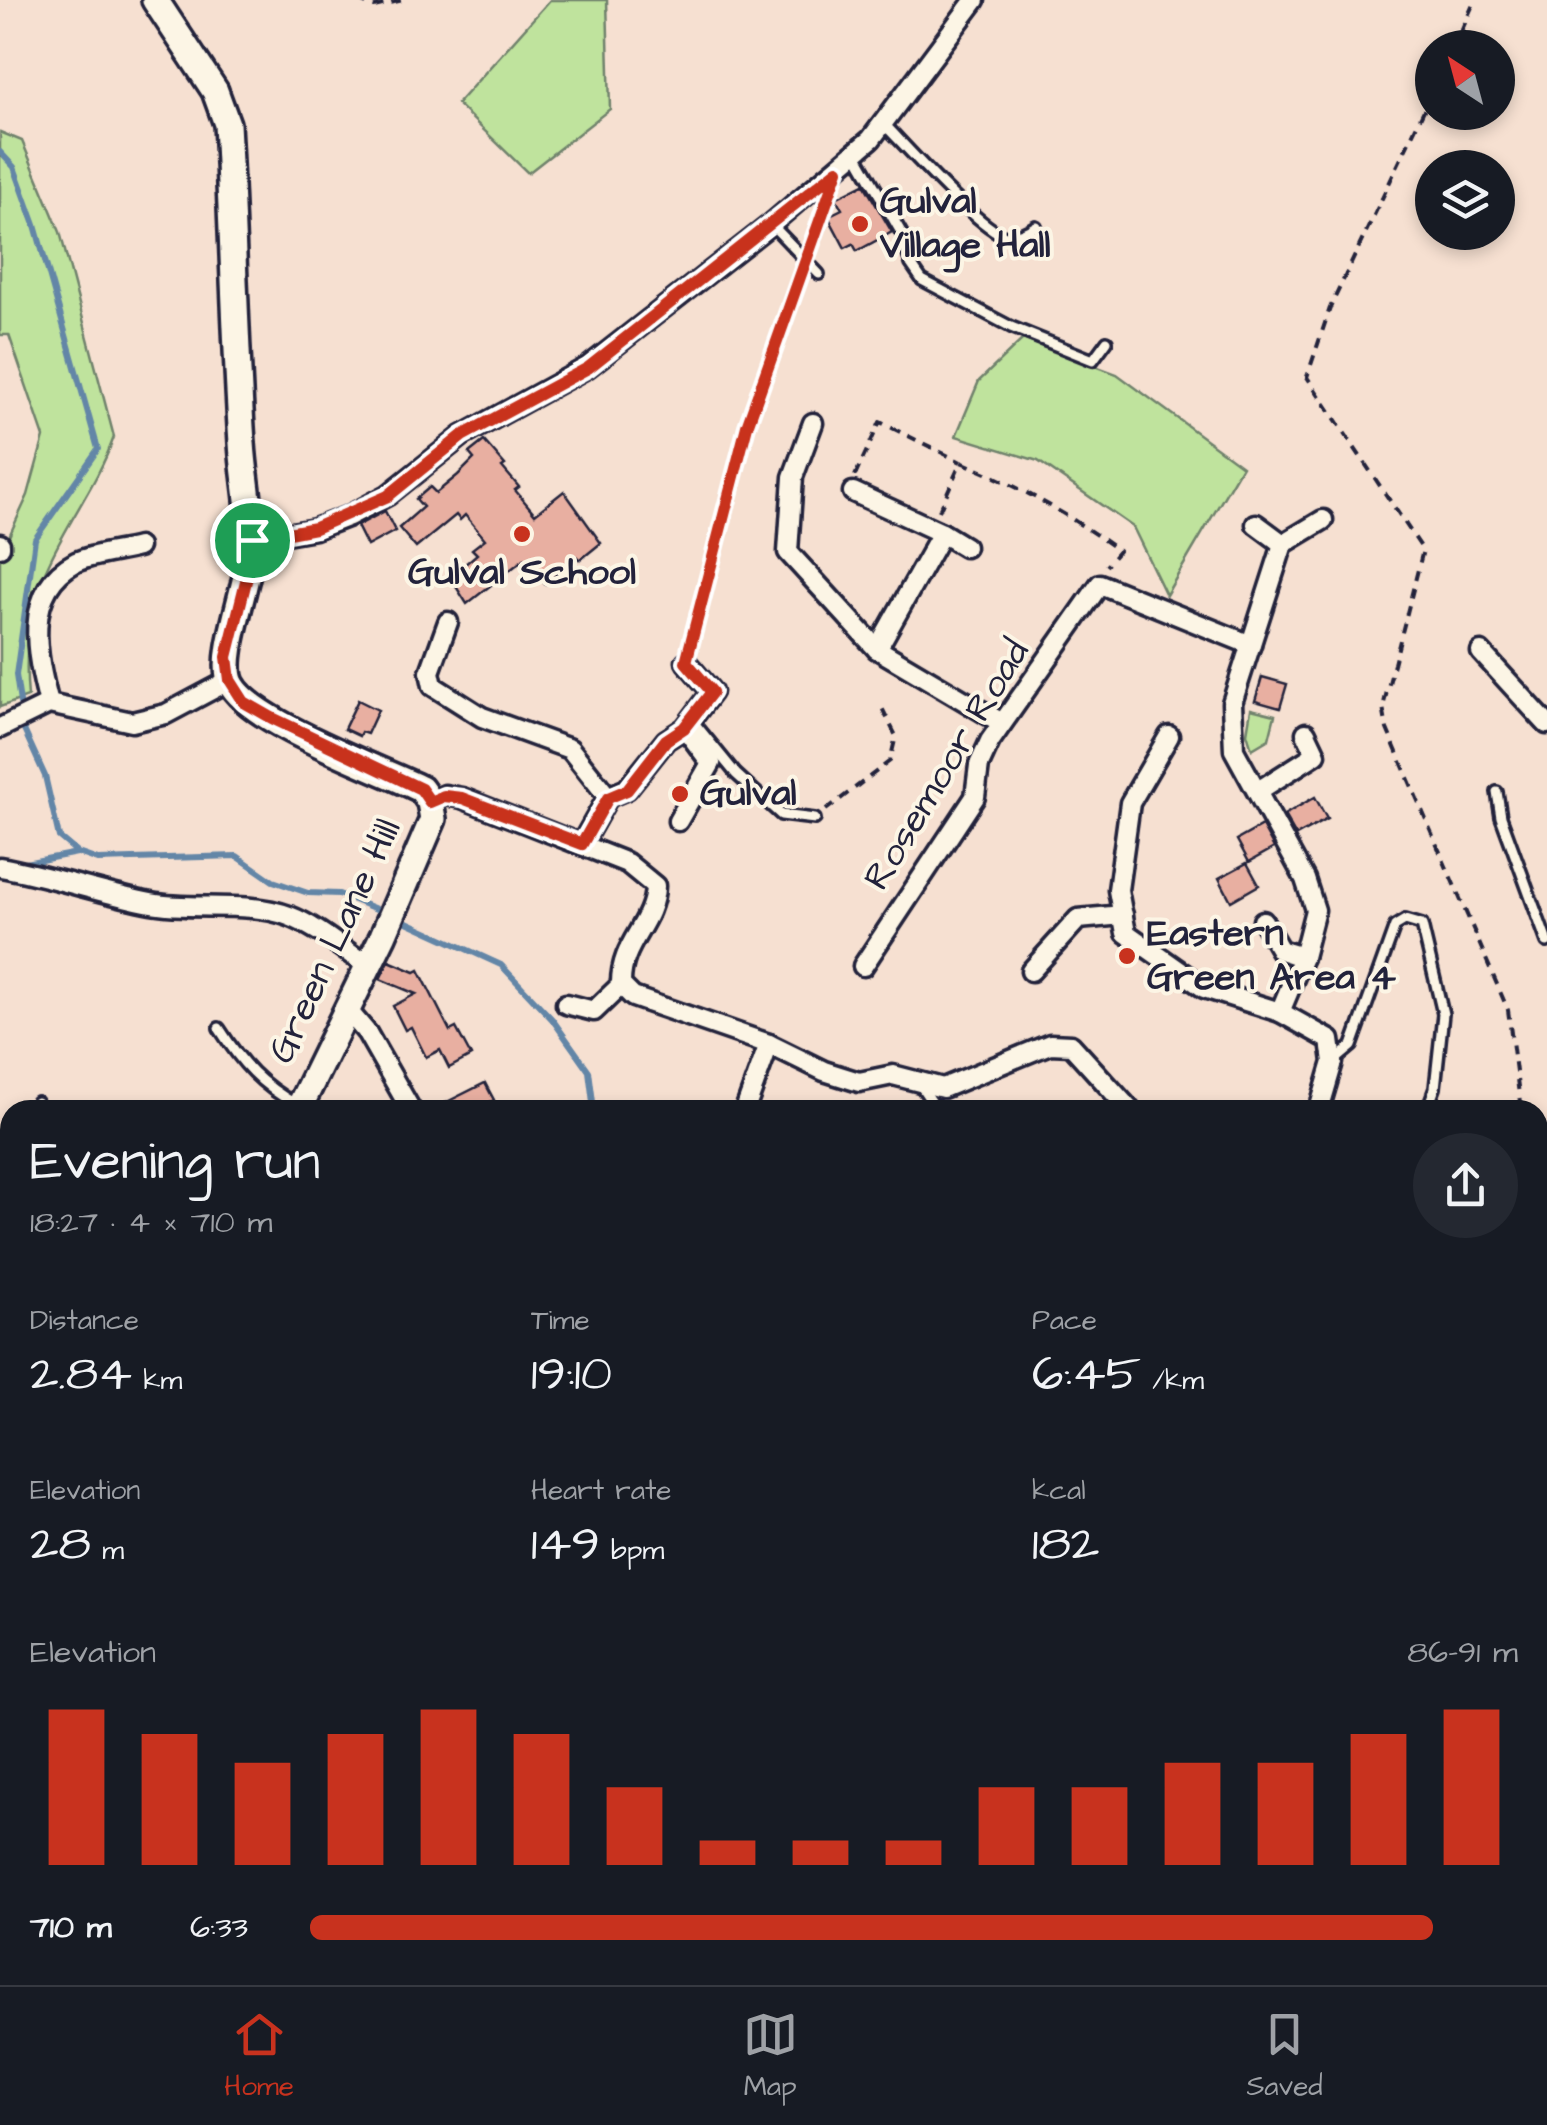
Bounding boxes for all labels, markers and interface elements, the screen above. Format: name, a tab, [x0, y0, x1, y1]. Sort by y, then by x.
north arrow	[1415, 30, 1515, 130]
map controls	[1415, 30, 1515, 250]
button: layers	[1415, 150, 1515, 250]
place label: Gulval Village Hall	[879, 176, 1051, 273]
marker: Gulval Village Hall	[849, 213, 871, 235]
pin	[210, 498, 295, 583]
icon: arrive	[225, 513, 280, 568]
marker: Gulval School	[511, 523, 533, 545]
place label: Gulval School	[408, 547, 636, 599]
street label: Rosemoor Road	[852, 630, 1042, 900]
place label: Gulval	[700, 768, 797, 820]
marker: Gulval	[669, 783, 691, 805]
street label: Green Lane Hill	[256, 810, 414, 1072]
place label: Eastern Green Area 4	[1147, 908, 1396, 1004]
marker: Eastern Green Area 4	[1116, 945, 1138, 967]
text: Evening run	[30, 1124, 320, 1200]
button: share	[1413, 1133, 1518, 1238]
text: 18:27 · 4 × 710 m	[30, 1200, 272, 1245]
text: Distance	[30, 1301, 139, 1340]
text: Time	[531, 1301, 590, 1340]
text: Pace	[1032, 1301, 1097, 1340]
text: 2.84	[30, 1340, 132, 1409]
text: 19:10	[531, 1340, 612, 1409]
text: 6:45	[1032, 1340, 1141, 1409]
text: km	[132, 1361, 182, 1400]
text: /km	[1141, 1361, 1204, 1400]
text: Elevation	[30, 1471, 140, 1510]
text: Heart rate	[531, 1471, 672, 1510]
text: kcal	[1032, 1471, 1086, 1510]
text: 28	[30, 1510, 91, 1579]
text: 149	[531, 1510, 600, 1579]
text: 182	[1032, 1510, 1099, 1579]
text: m	[91, 1531, 124, 1570]
text: bpm	[600, 1531, 664, 1570]
text: Elevation	[30, 1630, 156, 1675]
text: 86–91 m	[1407, 1630, 1518, 1675]
text: 710 m	[30, 1905, 112, 1950]
text: 6:33	[190, 1905, 248, 1950]
tab: Home	[224, 2007, 294, 2106]
tab: Map	[743, 2007, 798, 2106]
tab: Saved	[1246, 2007, 1323, 2106]

